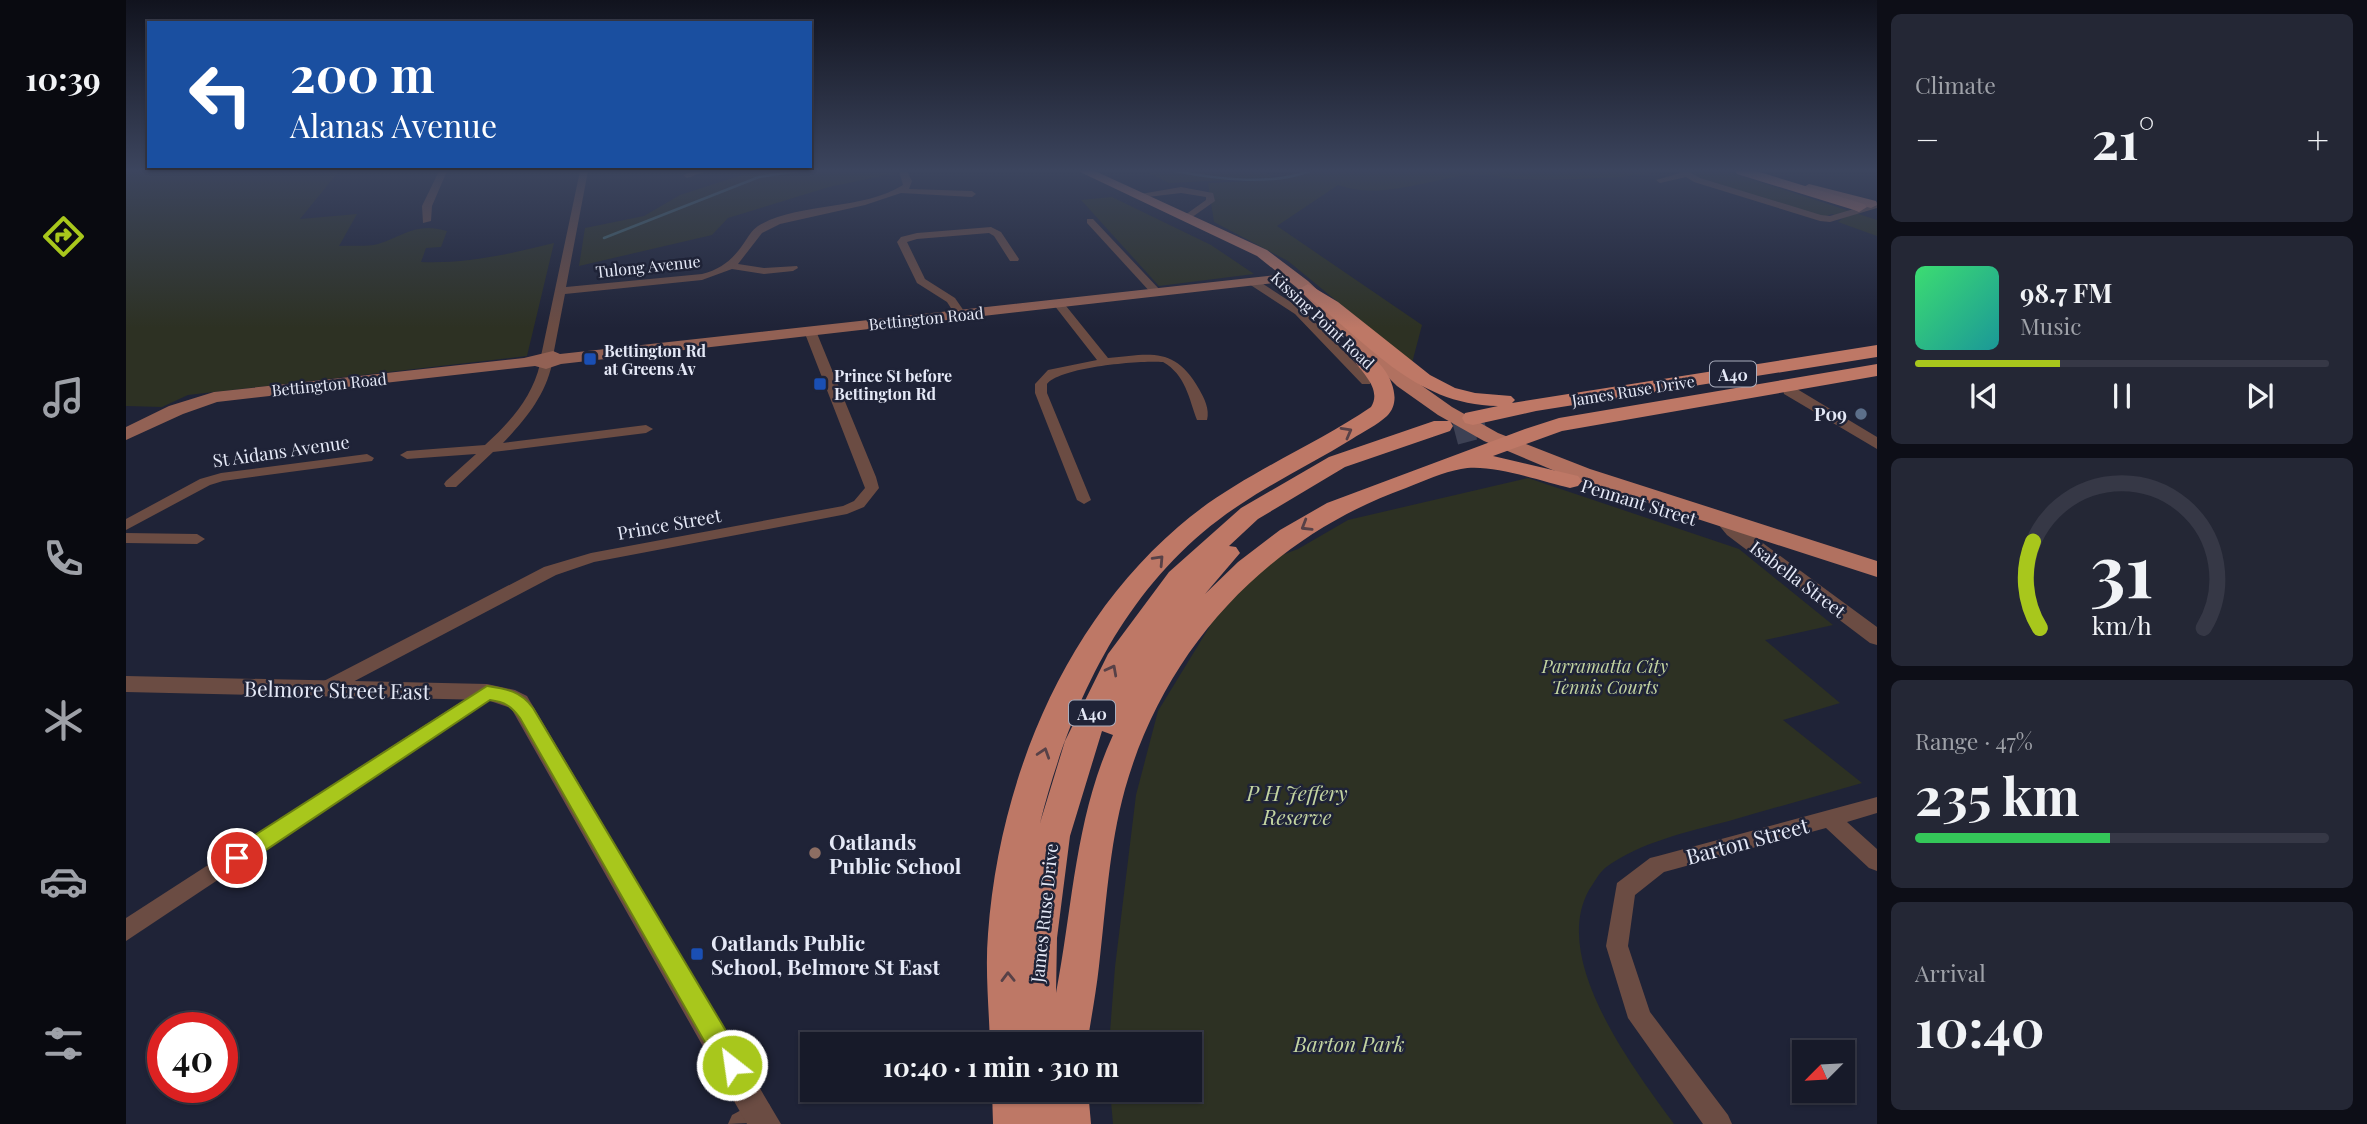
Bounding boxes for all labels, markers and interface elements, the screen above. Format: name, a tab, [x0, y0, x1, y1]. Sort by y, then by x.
text: 200 m	[290, 40, 435, 105]
icon: left	[175, 49, 266, 140]
text: 10:39	[25, 56, 101, 99]
text: Climate	[1915, 69, 1996, 100]
text: Alanas Avenue	[290, 103, 497, 146]
text: 21°	[2092, 104, 2155, 173]
text: −	[1915, 113, 1940, 164]
text: +	[2307, 113, 2329, 164]
icon: directions	[39, 212, 88, 261]
street label: Tulong Avenue	[594, 250, 702, 282]
street label: Kissing Point Road	[1267, 267, 1379, 373]
text: 98.7 FM	[2020, 275, 2112, 310]
street label: Bettington Road	[867, 302, 985, 334]
text: Music	[2020, 310, 2081, 341]
place label: Bettington Rd at Greens Av	[604, 340, 706, 379]
marker: Bettington Rd at Greens Av	[582, 351, 598, 367]
road number: A40	[1710, 362, 1756, 386]
place label: Prince St before Bettington Rd	[834, 365, 952, 404]
street label: Bettington Road	[270, 368, 388, 400]
street label: James Ruse Drive	[1569, 370, 1696, 410]
icon: music	[39, 373, 88, 422]
marker: Prince St before Bettington Rd	[812, 376, 828, 392]
icon: previous	[1965, 377, 2003, 415]
icon: pause	[2103, 377, 2141, 415]
icon: next	[2241, 377, 2279, 415]
place label: P09	[1814, 402, 1847, 426]
marker: P09	[1853, 406, 1869, 422]
one-way arrow	[1339, 427, 1352, 441]
street label: St Aidans Avenue	[211, 430, 351, 472]
street label: Pennant Street	[1578, 473, 1700, 531]
street label: Prince Street	[615, 503, 724, 545]
one-way arrow	[1300, 517, 1313, 530]
text: 31	[2090, 519, 2154, 616]
icon: phone	[39, 534, 88, 583]
street label: Isabella Street	[1745, 535, 1851, 623]
one-way arrow	[1151, 555, 1164, 568]
text: km/h	[2092, 608, 2152, 641]
park label: Parramatta City Tennis Courts	[1541, 654, 1669, 699]
one-way arrow	[1104, 665, 1117, 677]
street label: Belmore Street East	[244, 673, 431, 705]
icon: climate	[39, 696, 88, 745]
road number: A40	[1069, 700, 1115, 726]
text: Range · 47%	[1915, 725, 2033, 756]
one-way arrow	[1036, 748, 1050, 760]
text: 235 km	[1915, 760, 2080, 829]
park label: P H Jeffery Reserve	[1245, 778, 1348, 830]
street label: Barton Street	[1683, 810, 1812, 870]
place label: Oatlands Public School	[829, 827, 962, 879]
pin	[207, 828, 267, 888]
icon: arrive	[218, 839, 256, 877]
street label: James Ruse Drive	[1025, 842, 1063, 985]
marker: Oatlands Public School	[807, 845, 823, 861]
icon: car	[39, 857, 88, 906]
place label: Oatlands Public School, Belmore St East	[711, 928, 940, 980]
marker: Oatlands Public School, Belmore St East	[689, 946, 705, 962]
text: Arrival	[1915, 957, 1986, 988]
one-way arrow	[1000, 971, 1016, 981]
text: 10:40	[1915, 992, 2045, 1061]
speed limit sign: 40	[147, 1012, 238, 1103]
icon: filters	[39, 1019, 88, 1068]
position arrow	[695, 1028, 769, 1102]
park label: Barton Park	[1293, 1029, 1405, 1057]
north arrow	[1792, 1040, 1855, 1102]
map controls	[1792, 1040, 1855, 1103]
text: 10:40 · 1 min · 310 m	[883, 1049, 1119, 1084]

